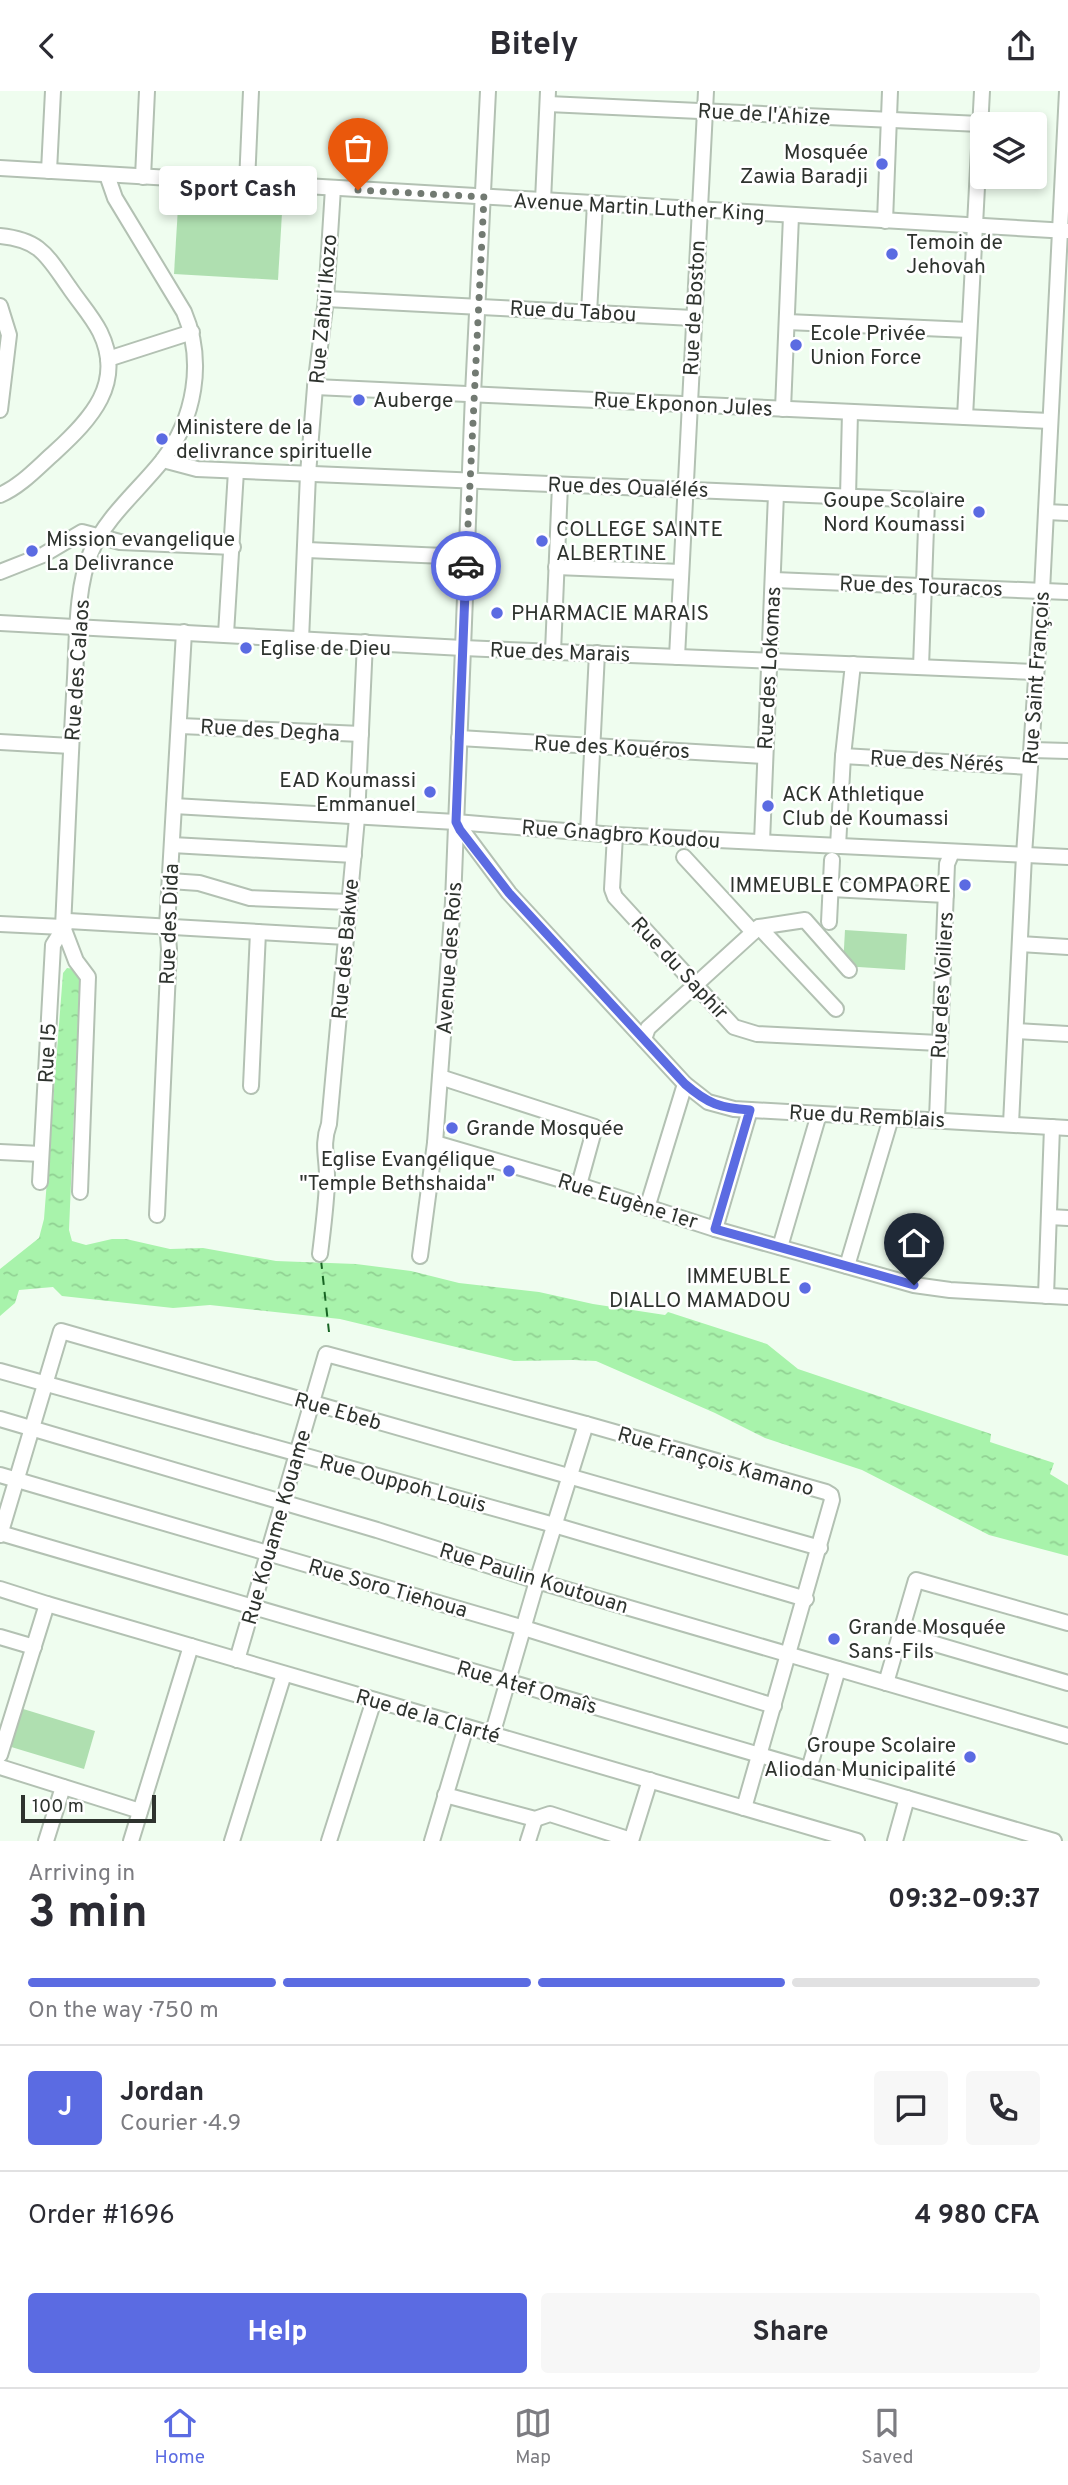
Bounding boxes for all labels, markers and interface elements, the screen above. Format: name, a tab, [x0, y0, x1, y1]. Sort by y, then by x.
text: Bitely	[490, 26, 578, 66]
icon: back	[28, 27, 66, 65]
icon: share	[1002, 27, 1040, 65]
street label: Rue de l'Ahize	[697, 99, 831, 132]
map controls	[970, 112, 1047, 189]
button: layers	[970, 112, 1047, 189]
pin	[328, 118, 388, 190]
icon: bag	[339, 129, 377, 167]
place label: Mosquée Zawia Baradji	[740, 140, 868, 191]
marker: Mosquée Zawia Baradji	[874, 156, 890, 172]
callout: Sport Cash	[159, 165, 316, 215]
text: Sport Cash	[179, 176, 297, 205]
street label: Avenue Martin Luther King	[512, 188, 765, 229]
place label: Temoin de Jehovah	[906, 230, 1003, 281]
street label: Rue Zahui Ikozo	[304, 233, 344, 385]
street label: Rue de Boston	[678, 240, 713, 377]
marker: Temoin de Jehovah	[884, 246, 900, 262]
street label: Rue du Tabou	[509, 296, 637, 329]
place label: Ecole Privée Union Force	[810, 321, 926, 372]
marker: Ecole Privée Union Force	[788, 337, 804, 353]
street label: Rue Ekponon Jules	[593, 387, 773, 424]
place label: Auberge	[373, 388, 453, 415]
marker: Auberge	[351, 392, 367, 408]
place label: Ministere de la delivrance spirituelle	[176, 415, 372, 466]
marker: Ministere de la delivrance spirituelle	[154, 431, 170, 447]
street label: Rue des Oualélés	[547, 472, 709, 505]
place label: Goupe Scolaire Nord Koumassi	[823, 488, 965, 539]
marker: Goupe Scolaire Nord Koumassi	[971, 504, 987, 520]
place label: COLLEGE SAINTE ALBERTINE	[556, 517, 723, 568]
place label: Mission evangelique La Delivrance	[46, 527, 235, 578]
courier	[431, 531, 501, 601]
marker: COLLEGE SAINTE ALBERTINE	[534, 533, 550, 549]
marker: Mission evangelique La Delivrance	[24, 543, 40, 559]
icon: car	[447, 547, 485, 585]
street label: Rue des Touracos	[839, 571, 1003, 604]
street label: Rue des Lokomas	[753, 586, 788, 751]
street label: Rue Saint François	[1018, 590, 1057, 766]
street label: Rue des Calaos	[60, 598, 97, 742]
place label: PHARMACIE MARAIS	[511, 601, 709, 628]
marker: PHARMACIE MARAIS	[489, 605, 505, 621]
place label: Eglise de Dieu	[260, 636, 391, 663]
street label: Rue des Marais	[489, 638, 631, 669]
marker: Eglise de Dieu	[238, 640, 254, 656]
street label: Rue des Degha	[199, 714, 340, 749]
street label: Rue des Kouéros	[533, 731, 691, 766]
street label: Rue des Nérés	[869, 746, 1005, 779]
place label: EAD Koumassi Emmanuel	[279, 768, 416, 819]
place label: ACK Athletique Club de Koumassi	[782, 782, 949, 833]
marker: EAD Koumassi Emmanuel	[422, 784, 438, 800]
marker: ACK Athletique Club de Koumassi	[760, 798, 776, 814]
street label: Rue Gnagbro Koudou	[521, 815, 721, 856]
street label: Rue des Dida	[155, 863, 186, 985]
place label: IMMEUBLE COMPAORE	[730, 873, 951, 900]
marker: IMMEUBLE COMPAORE	[957, 877, 973, 893]
street label: Rue des Bakwe	[327, 878, 366, 1021]
street label: Avenue des Rois	[432, 881, 469, 1035]
street label: Rue des Voiliers	[926, 911, 961, 1059]
street label: Rue du Saphir	[624, 912, 734, 1026]
street label: Rue I5	[33, 1022, 64, 1084]
street label: Rue du Remblais	[788, 1100, 946, 1135]
place label: Grande Mosquée	[466, 1116, 624, 1143]
marker: Grande Mosquée	[444, 1120, 460, 1136]
place label: Eglise Evangélique "Temple Bethshaida"	[299, 1147, 495, 1198]
marker: Eglise Evangélique "Temple Bethshaida"	[501, 1163, 517, 1179]
street label: Rue Eugène 1er	[554, 1168, 701, 1237]
pin	[884, 1213, 944, 1285]
icon: home	[895, 1224, 933, 1262]
place label: IMMEUBLE DIALLO MAMADOU	[609, 1264, 791, 1315]
marker: IMMEUBLE DIALLO MAMADOU	[797, 1280, 813, 1296]
street label: Rue Ebeb	[291, 1387, 384, 1438]
street label: Rue François Kamano	[614, 1421, 817, 1503]
street label: Rue Kouame Kouame	[237, 1427, 318, 1628]
street label: Rue Ouppoh Louis	[316, 1449, 489, 1520]
street label: Rue Paulin Koutouan	[436, 1538, 631, 1621]
street label: Rue Soro Tiehoua	[305, 1554, 470, 1625]
place label: Grande Mosquée Sans-Fils	[848, 1615, 1006, 1666]
marker: Grande Mosquée Sans-Fils	[826, 1631, 842, 1647]
street label: Rue Atef Omaîs	[453, 1656, 600, 1721]
street label: Rue de la Clarté	[352, 1684, 503, 1751]
place label: Groupe Scolaire Aliodan Municipalité	[764, 1733, 956, 1784]
marker: Groupe Scolaire Aliodan Municipalité	[962, 1749, 978, 1765]
scale bar	[21, 1792, 156, 1824]
text: 100 m	[32, 1795, 84, 1819]
text: Arriving in	[28, 1860, 135, 1889]
text: 09:32–09:37	[888, 1884, 1040, 1917]
text: 3 min	[28, 1885, 148, 1944]
text: On the way · 750 m	[28, 1997, 219, 2026]
button: chat	[874, 2071, 948, 2145]
button: phone	[966, 2071, 1040, 2145]
text: Jordan	[120, 2077, 204, 2110]
text: J	[58, 2092, 72, 2125]
text: Courier · 4.9	[120, 2110, 241, 2139]
text: Order #1696	[28, 2200, 175, 2233]
text: 4 980 CFA	[915, 2200, 1040, 2233]
button: Help	[28, 2293, 527, 2373]
button: Share	[541, 2293, 1040, 2373]
tab: Home	[155, 2404, 205, 2470]
tab: Map	[514, 2404, 552, 2470]
tab: Saved	[861, 2404, 913, 2470]

